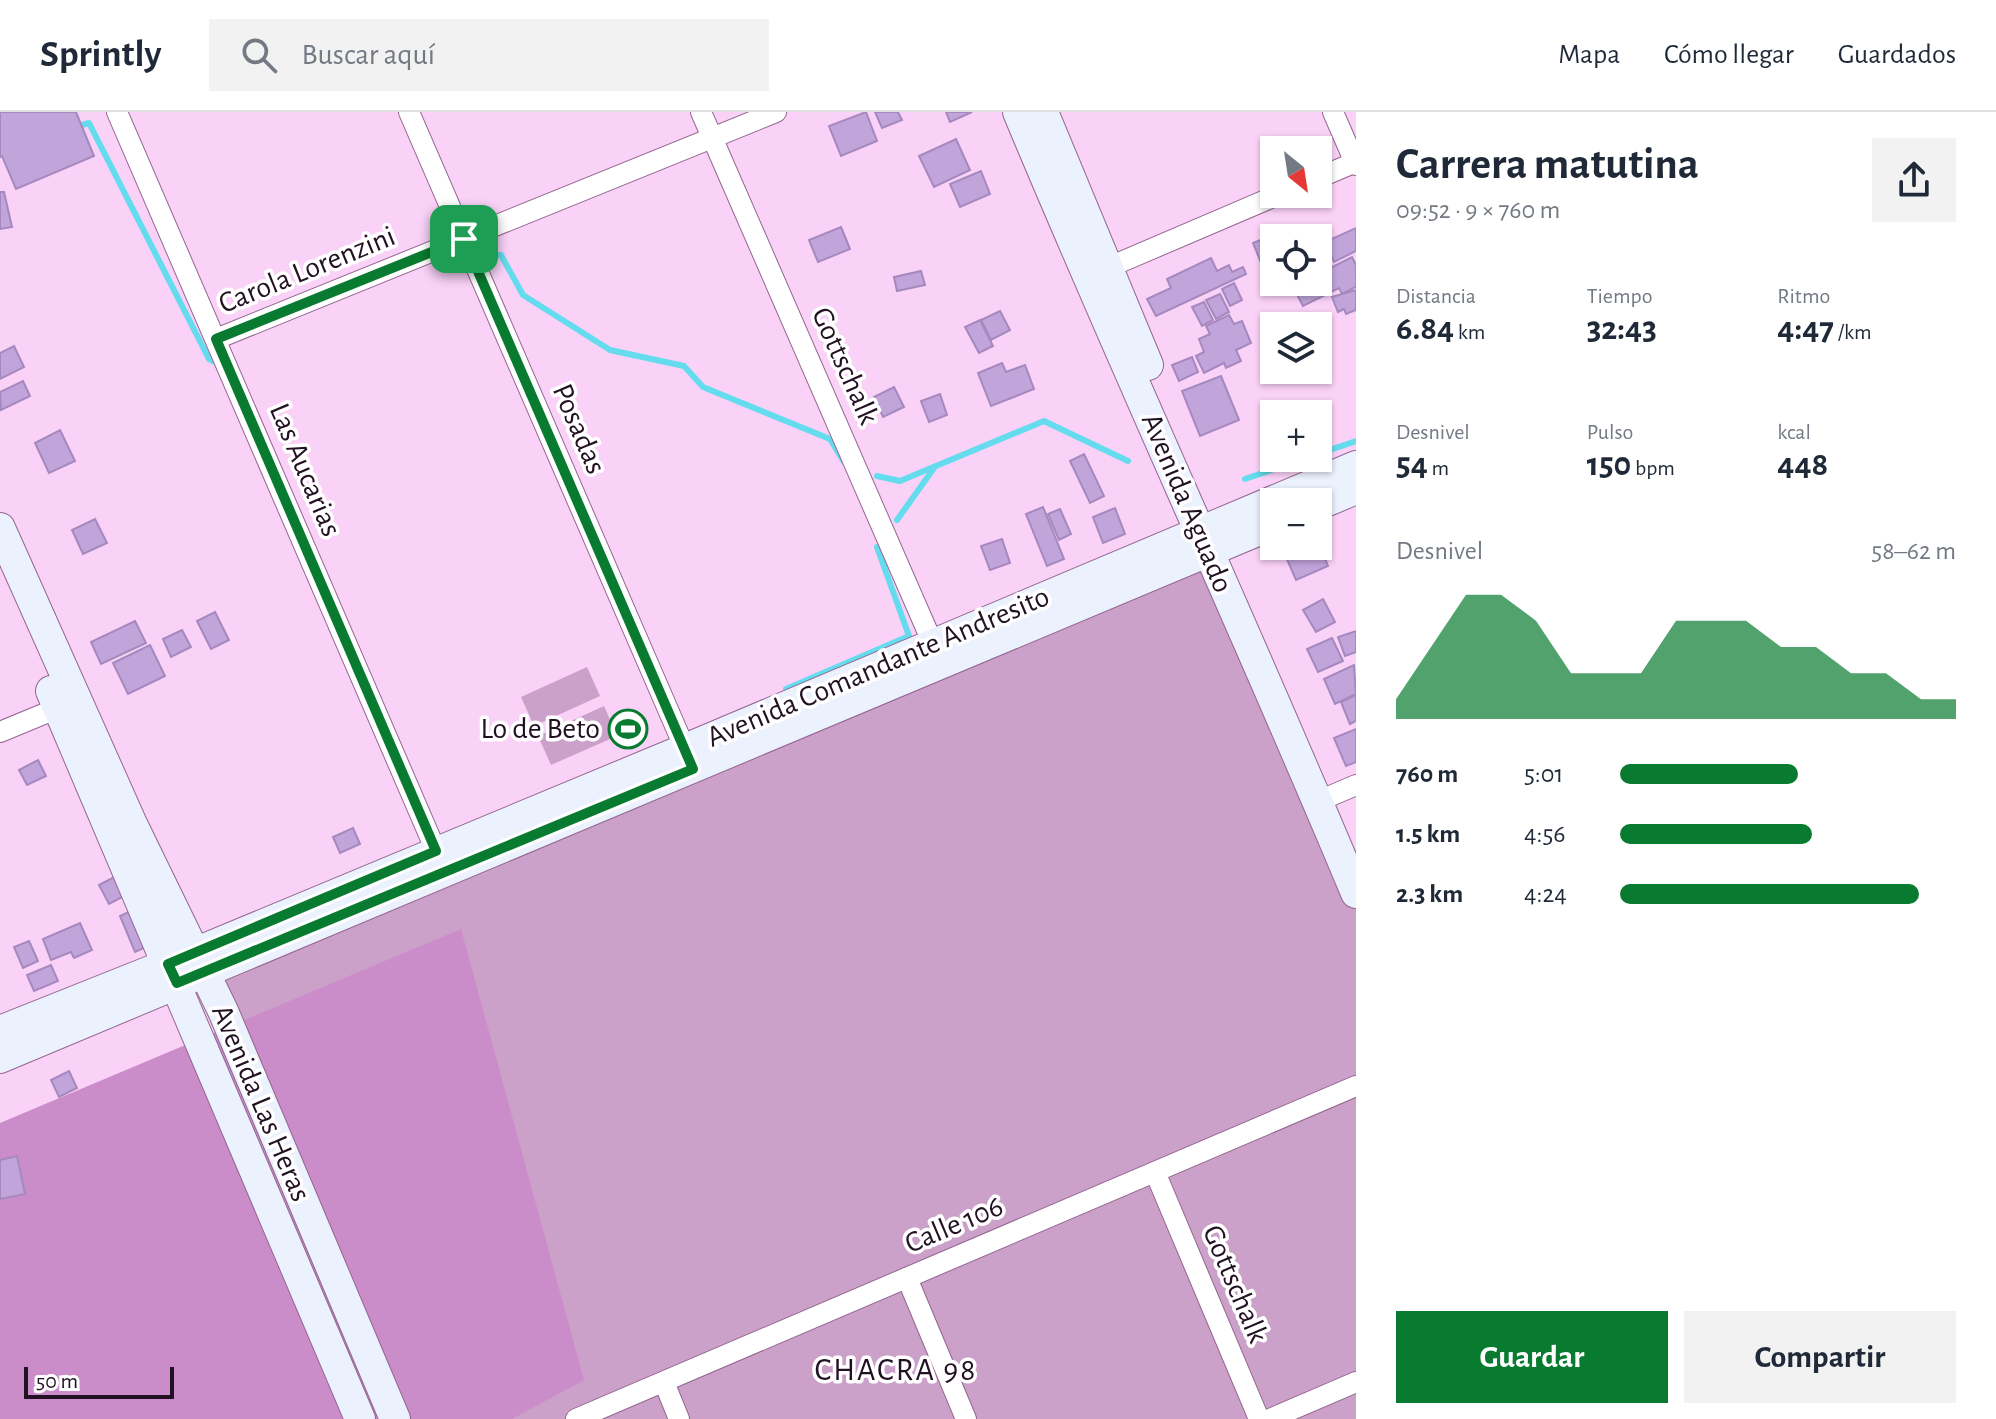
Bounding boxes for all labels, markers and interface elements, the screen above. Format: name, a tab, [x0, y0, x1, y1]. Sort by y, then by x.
search box	[209, 19, 769, 91]
icon: search	[237, 33, 281, 77]
text: Sprintly	[40, 36, 161, 74]
text: Buscar aquí	[301, 40, 435, 70]
text: Mapa	[1558, 41, 1620, 69]
text: Cómo llegar	[1664, 41, 1794, 69]
text: Guardados	[1838, 41, 1956, 69]
north arrow	[1260, 136, 1332, 208]
map controls	[1260, 136, 1332, 560]
button: share	[1872, 138, 1956, 222]
text: Carrera matutina	[1396, 143, 1699, 187]
text: 09:52 · 9 × 760 m	[1396, 197, 1560, 223]
pin	[430, 205, 498, 273]
icon: arrive	[442, 217, 486, 261]
street label: Carola Lorenzini	[214, 221, 400, 319]
button: locate	[1260, 224, 1332, 296]
text: Distancia	[1396, 285, 1476, 307]
text: Tiempo	[1587, 285, 1653, 307]
text: Ritmo	[1777, 285, 1830, 307]
street label: Gottschalk	[806, 303, 884, 429]
button: layers	[1260, 312, 1332, 384]
text: 6.84	[1396, 312, 1454, 346]
text: 32:43	[1587, 312, 1657, 346]
text: 4:47	[1777, 312, 1834, 346]
text: km	[1454, 321, 1485, 343]
text: /km	[1834, 321, 1872, 343]
street label: Posadas	[547, 380, 611, 478]
street label: Las Aucarias	[264, 399, 346, 541]
button: +	[1260, 400, 1332, 472]
street label: Avenida Aguado	[1136, 409, 1238, 597]
text: Desnivel	[1396, 421, 1470, 443]
text: Pulso	[1587, 421, 1633, 443]
text: kcal	[1777, 421, 1811, 443]
text: 54	[1396, 448, 1428, 482]
text: 150	[1587, 448, 1631, 482]
text: 448	[1777, 448, 1828, 482]
text: m	[1428, 457, 1449, 479]
text: bpm	[1631, 457, 1675, 479]
button: −	[1260, 488, 1332, 560]
text: Desnivel	[1396, 538, 1483, 564]
text: 58–62 m	[1871, 538, 1956, 564]
street label: Avenida Comandante Andresito	[702, 581, 1054, 753]
sports icon: Lo de Beto	[607, 708, 649, 750]
place label: Lo de Beto	[480, 714, 600, 744]
text: 760 m	[1396, 761, 1458, 787]
text: 5:01	[1524, 761, 1564, 787]
text: 1.5 km	[1396, 821, 1460, 847]
text: 4:56	[1524, 821, 1566, 847]
text: 2.3 km	[1396, 881, 1463, 907]
text: 4:24	[1524, 881, 1567, 907]
street label: Avenida Las Heras	[206, 1000, 316, 1206]
street label: Calle 106	[901, 1191, 1007, 1259]
street label: Gottschalk	[1197, 1221, 1273, 1347]
button: Guardar	[1396, 1311, 1668, 1403]
button: Compartir	[1684, 1311, 1956, 1403]
district label: CHACRA 98	[815, 1354, 977, 1386]
scale bar	[24, 1363, 174, 1399]
text: 50 m	[36, 1370, 78, 1392]

